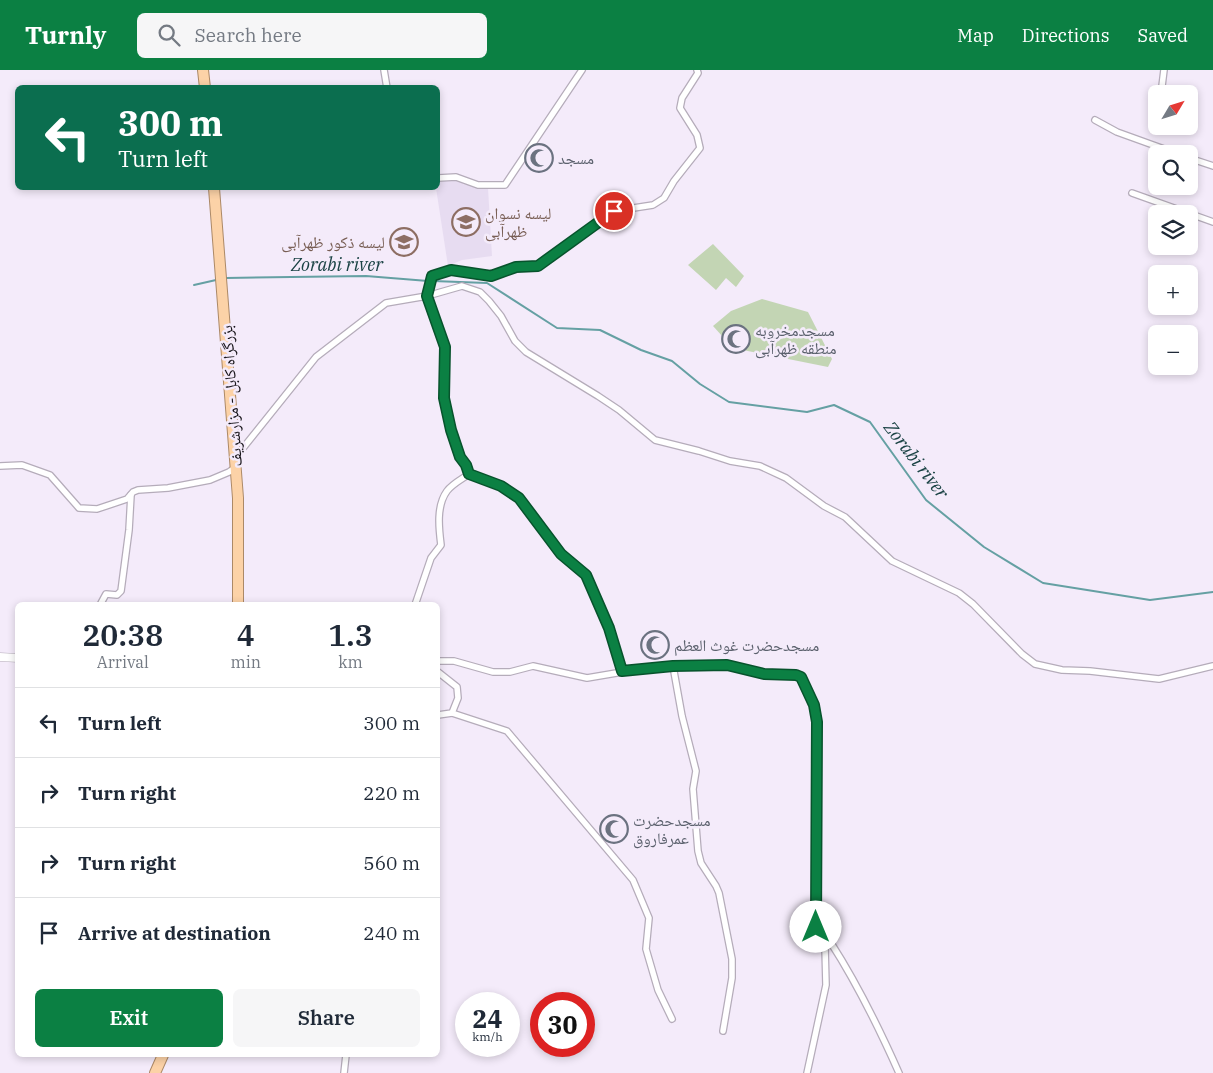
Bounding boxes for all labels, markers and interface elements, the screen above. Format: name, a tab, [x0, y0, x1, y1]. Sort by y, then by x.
search box	[137, 13, 487, 58]
text: Turnly	[25, 19, 107, 51]
icon: search	[155, 21, 183, 49]
text: Search here	[195, 23, 302, 47]
text: Map	[957, 24, 994, 47]
text: Directions	[1022, 24, 1110, 47]
text: Saved	[1138, 24, 1188, 47]
north arrow	[1148, 85, 1198, 135]
map controls	[1148, 85, 1198, 375]
text: 300 m	[118, 100, 223, 146]
icon: left	[35, 105, 100, 170]
mosque icon: مسجد	[524, 143, 554, 173]
text: Turn left	[118, 144, 208, 173]
button: search	[1148, 145, 1198, 195]
place label: مسجد	[558, 148, 594, 168]
pin	[593, 190, 635, 232]
icon: arrive	[600, 197, 628, 225]
place label: لیسه نسوان ظهرآبی	[485, 203, 551, 242]
button: layers	[1148, 205, 1198, 255]
school or university icon: لیسه نسوان ظهرآبی	[451, 207, 481, 237]
school or university icon: لیسه ذکور ظهرآبی	[389, 227, 419, 257]
place label: لیسه ذکور ظهرآبی	[281, 232, 385, 253]
water label: Zorabi river	[290, 253, 384, 276]
button: +	[1148, 265, 1198, 315]
place label: مسجدمخروبه منطقه ظهرآبی	[755, 320, 837, 359]
mosque icon: مسجدمخروبه منطقه ظهرآبی	[721, 324, 751, 354]
street label: بزرگراه کابل - مزارشریف	[216, 325, 247, 467]
button: −	[1148, 325, 1198, 375]
water label: Zorabi river	[878, 416, 955, 504]
text: 20:38	[82, 615, 163, 654]
text: 4	[237, 615, 255, 654]
text: 1.3	[328, 615, 373, 654]
mosque icon: مسجدحضرت غوث العظم	[640, 630, 670, 660]
place label: مسجدحضرت غوث العظم	[674, 635, 819, 656]
text: Arrival	[97, 652, 149, 672]
text: min	[231, 652, 261, 672]
text: km	[338, 652, 363, 672]
icon: left	[35, 709, 63, 737]
text: Turn left	[78, 711, 161, 735]
text: 300 m	[363, 711, 420, 735]
icon: right	[35, 779, 63, 807]
text: Turn right	[78, 781, 176, 805]
text: 220 m	[363, 781, 420, 805]
place label: مسجدحضرت عمرفاروق	[633, 810, 711, 849]
mosque icon: مسجدحضرت عمرفاروق	[599, 814, 629, 844]
icon: right	[35, 849, 63, 877]
text: Turn right	[78, 851, 176, 875]
text: 560 m	[363, 851, 420, 875]
position arrow	[789, 900, 841, 952]
icon: arrive	[35, 919, 63, 947]
text: Arrive at destination	[78, 921, 271, 945]
text: 240 m	[363, 921, 420, 945]
button: Exit	[35, 989, 223, 1047]
button: Share	[233, 989, 420, 1047]
speed limit sign: 30	[530, 992, 595, 1057]
text: 24	[472, 1002, 503, 1035]
text: km/h	[472, 1029, 503, 1044]

